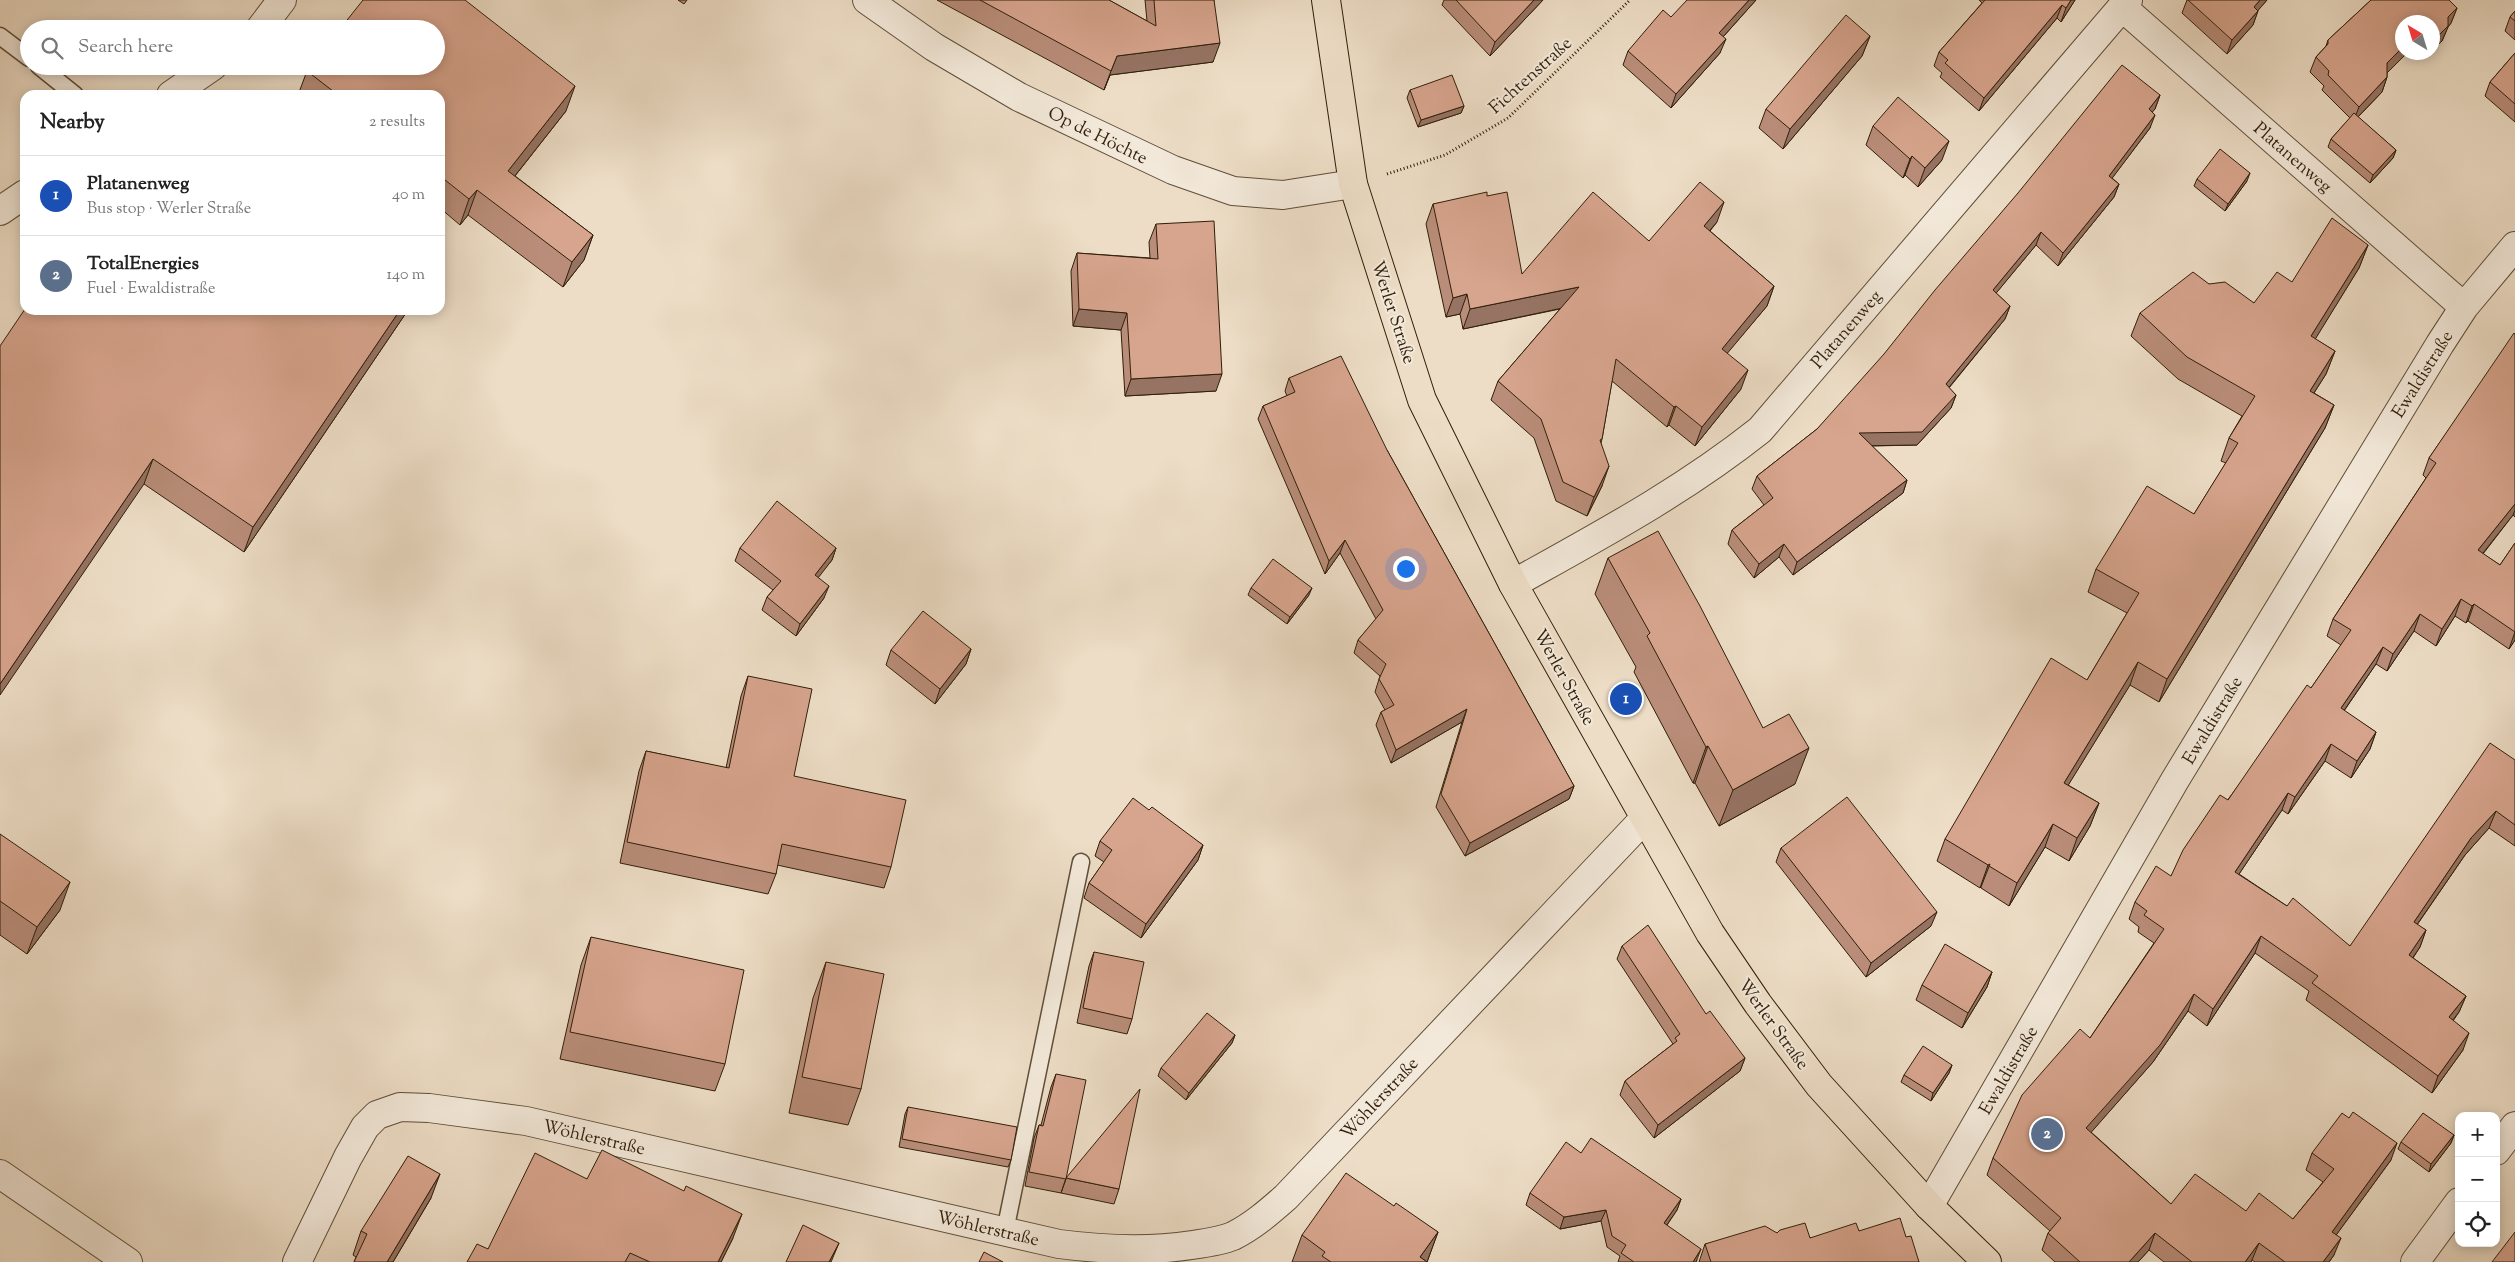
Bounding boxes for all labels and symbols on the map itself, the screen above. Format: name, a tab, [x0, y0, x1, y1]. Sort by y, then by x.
north arrow	[2395, 15, 2440, 60]
street label: Fichtenstraße	[1484, 32, 1579, 121]
street label: Op de Höchte	[1043, 101, 1152, 172]
street label: Platanenweg	[2247, 117, 2337, 200]
street label: Werler Straße	[1363, 258, 1421, 367]
street label: Platanenweg	[1806, 285, 1889, 375]
street label: Ewaldistraße	[2386, 326, 2461, 424]
your location	[1393, 556, 1419, 582]
street label: Werler Straße	[1526, 625, 1601, 731]
street label: Ewaldistraße	[2177, 672, 2250, 770]
pin: 1	[1610, 680, 1642, 718]
street label: Werler Straße	[1730, 974, 1814, 1076]
street label: Ewaldistraße	[1974, 1022, 2046, 1120]
street label: Wöhlerstraße	[1335, 1052, 1426, 1147]
street label: Wöhlerstraße	[540, 1115, 647, 1163]
pin: 2	[2031, 1115, 2063, 1153]
street label: Wöhlerstraße	[934, 1206, 1041, 1254]

